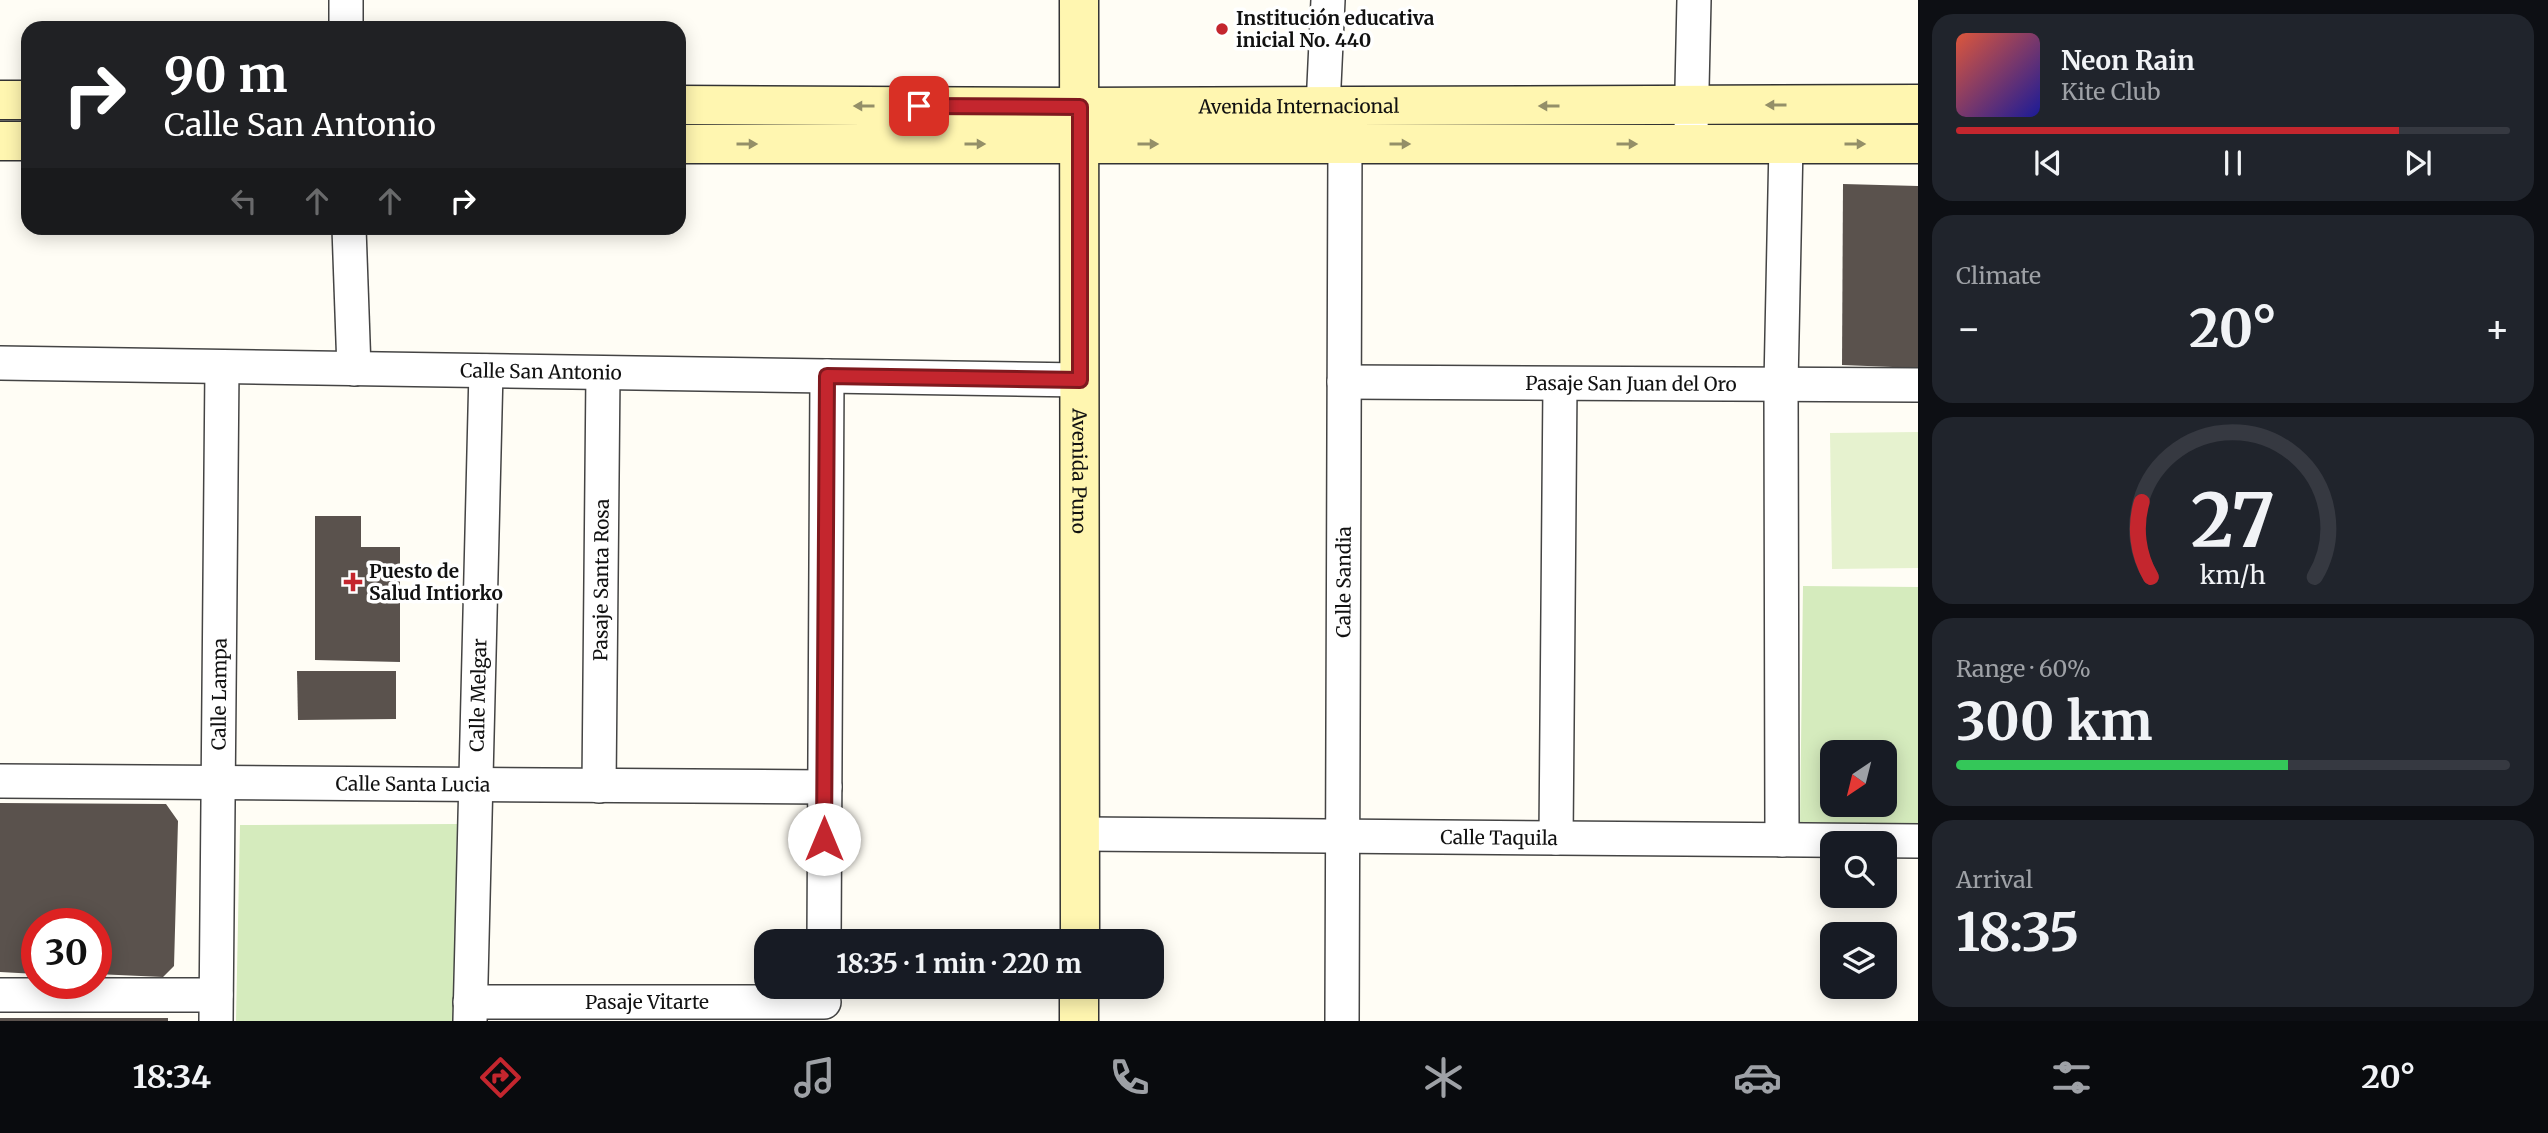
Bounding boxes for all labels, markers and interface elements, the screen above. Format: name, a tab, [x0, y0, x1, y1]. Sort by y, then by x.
place label: Institución educativa inicial No. 440	[1236, 6, 1435, 52]
marker: Institución educativa inicial No. 440	[1214, 21, 1230, 37]
text: 90 m	[164, 44, 288, 105]
text: Neon Rain	[2061, 44, 2195, 77]
icon: right	[49, 49, 140, 140]
pin	[889, 76, 949, 136]
text: Kite Club	[2061, 77, 2160, 106]
icon: arrive	[900, 87, 938, 125]
street label: Avenida Internacional	[1198, 94, 1400, 119]
one-way arrow	[1765, 99, 1787, 111]
one-way arrow	[853, 100, 875, 112]
one-way arrow	[1538, 100, 1560, 112]
text: Calle San Antonio	[164, 105, 436, 145]
one-way arrow	[736, 138, 758, 150]
one-way arrow	[964, 138, 986, 150]
one-way arrow	[1137, 138, 1159, 150]
one-way arrow	[1389, 138, 1411, 150]
one-way arrow	[1616, 138, 1638, 150]
one-way arrow	[1844, 138, 1866, 150]
icon: previous	[2029, 144, 2067, 182]
icon: pause	[2214, 144, 2252, 182]
icon: next	[2399, 144, 2437, 182]
icon: left	[225, 182, 263, 220]
icon: ahead	[298, 182, 336, 220]
icon: ahead	[371, 182, 409, 220]
icon: right	[444, 182, 482, 220]
text: Climate	[1956, 261, 2041, 290]
text: 20°	[2189, 296, 2277, 361]
text: −	[1956, 305, 1981, 352]
text: +	[2485, 305, 2510, 352]
street label: Calle San Antonio	[460, 358, 622, 385]
street label: Pasaje San Juan del Oro	[1525, 371, 1737, 396]
street label: Avenida Puno	[1067, 407, 1092, 534]
text: 27	[2191, 475, 2275, 567]
street label: Pasaje Santa Rosa	[588, 499, 614, 661]
street label: Calle Sandia	[1331, 526, 1356, 638]
text: km/h	[2200, 558, 2266, 590]
place label: Puesto de Salud Intiorko	[369, 559, 503, 605]
marker: Puesto de Salud Intiorko	[343, 572, 363, 592]
street label: Calle Lampa	[206, 638, 232, 750]
street label: Calle Melgar	[465, 638, 491, 752]
text: Range · 60%	[1956, 654, 2091, 683]
text: 300 km	[1956, 689, 2153, 754]
north arrow	[1820, 740, 1897, 817]
map controls	[1820, 740, 1897, 999]
street label: Calle Santa Lucia	[336, 771, 490, 797]
position arrow	[787, 802, 861, 876]
street label: Calle Taquila	[1440, 825, 1558, 850]
button: search	[1820, 831, 1897, 908]
text: Arrival	[1956, 865, 2033, 894]
text: 18:35	[1956, 900, 2079, 965]
speed limit sign: 30	[21, 908, 112, 999]
button: layers	[1820, 922, 1897, 999]
text: 18:35 · 1 min · 220 m	[836, 947, 1082, 980]
street label: Pasaje Vitarte	[585, 990, 709, 1014]
icon: directions	[476, 1053, 525, 1102]
icon: music	[790, 1053, 839, 1102]
icon: phone	[1105, 1053, 1154, 1102]
icon: climate	[1419, 1053, 1468, 1102]
icon: car	[1733, 1053, 1782, 1102]
icon: filters	[2047, 1053, 2096, 1102]
text: 18:34	[133, 1057, 211, 1097]
text: 20°	[2361, 1057, 2415, 1097]

